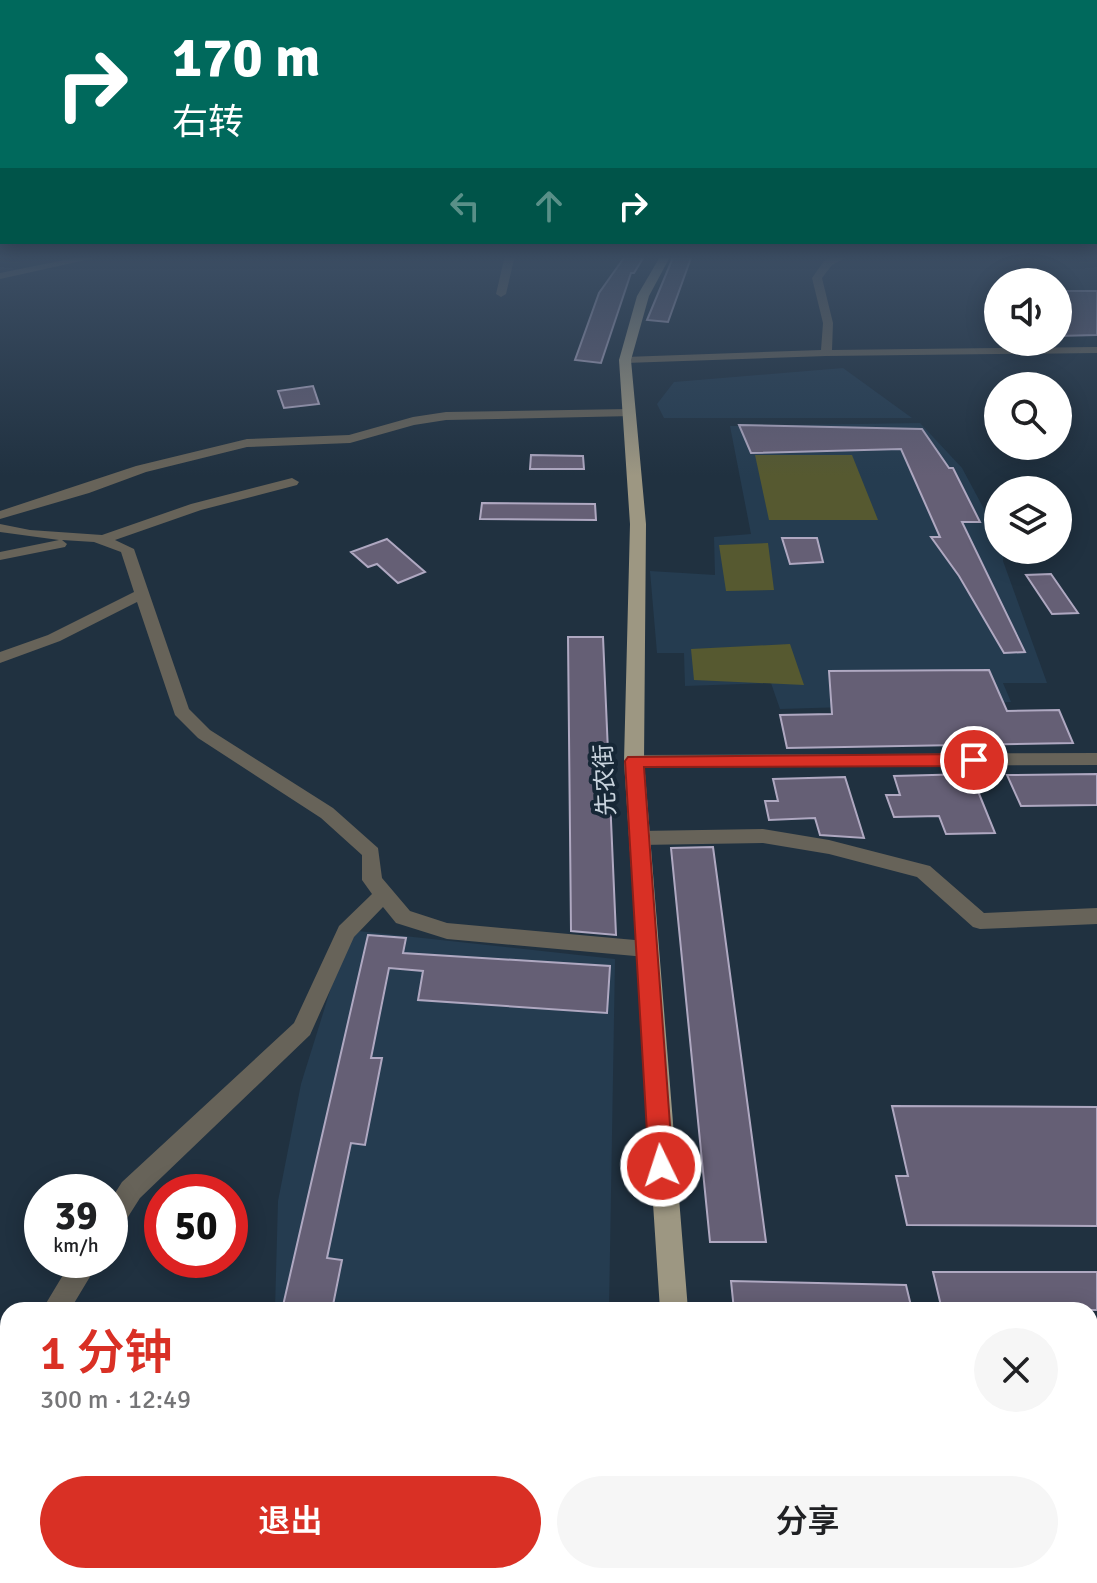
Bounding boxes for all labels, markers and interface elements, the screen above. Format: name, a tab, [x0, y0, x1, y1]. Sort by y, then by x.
text: 170 m	[172, 23, 320, 92]
icon: right	[40, 32, 144, 136]
text: 右转	[172, 100, 244, 145]
icon: left	[443, 184, 487, 228]
icon: ahead	[527, 184, 571, 228]
icon: right	[611, 184, 655, 228]
map controls	[984, 268, 1072, 564]
button: sound	[984, 268, 1072, 356]
button: search	[984, 372, 1072, 460]
button: layers	[984, 476, 1072, 564]
pin	[940, 726, 1008, 794]
icon: arrive	[952, 738, 996, 782]
street label: 先农街	[588, 743, 622, 817]
position arrow	[619, 1124, 703, 1208]
speed limit sign: 50	[144, 1174, 248, 1278]
text: 39	[54, 1191, 98, 1241]
text: km/h	[53, 1233, 99, 1258]
text: 1 分钟	[40, 1324, 172, 1383]
button: close	[974, 1328, 1058, 1412]
text: 300 m · 12:49	[40, 1384, 191, 1416]
button: 退出	[40, 1476, 541, 1568]
button: 分享	[557, 1476, 1058, 1568]

